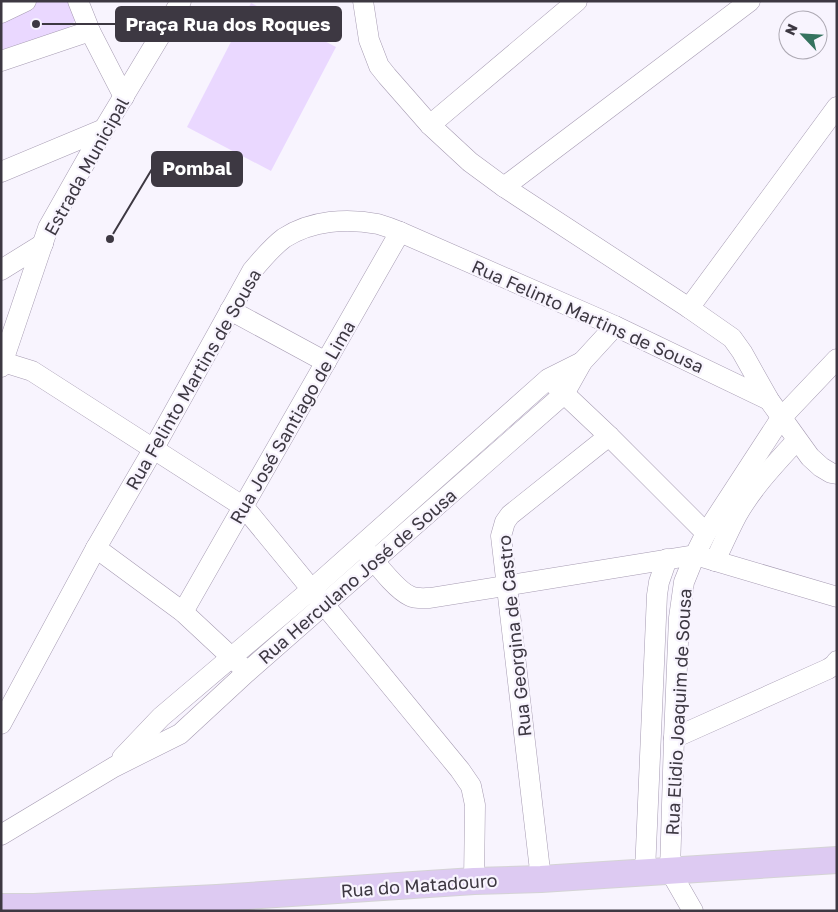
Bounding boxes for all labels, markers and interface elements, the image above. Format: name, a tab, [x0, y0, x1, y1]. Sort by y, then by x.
callout: Praça Rua dos Roques	[116, 7, 341, 41]
north arrow	[778, 10, 828, 60]
text: Praça Rua dos Roques	[125, 12, 331, 35]
text: N	[781, 21, 801, 38]
street label: Estrada Municipal	[39, 93, 133, 239]
callout: Pombal	[152, 152, 242, 186]
text: Pombal	[162, 156, 232, 179]
street label: Rua Felinto Martins de Sousa	[469, 255, 707, 377]
street label: Rua Felinto Martins de Sousa	[121, 265, 265, 493]
street label: Rua José Santiago de Lima	[225, 316, 359, 528]
street label: Rua Herculano José de Sousa	[253, 484, 461, 668]
street label: Rua Georgina de Castro	[492, 534, 536, 738]
street label: Rua Elidio Joaquim de Sousa	[661, 588, 695, 836]
street label: Rua do Matadouro	[340, 869, 498, 901]

